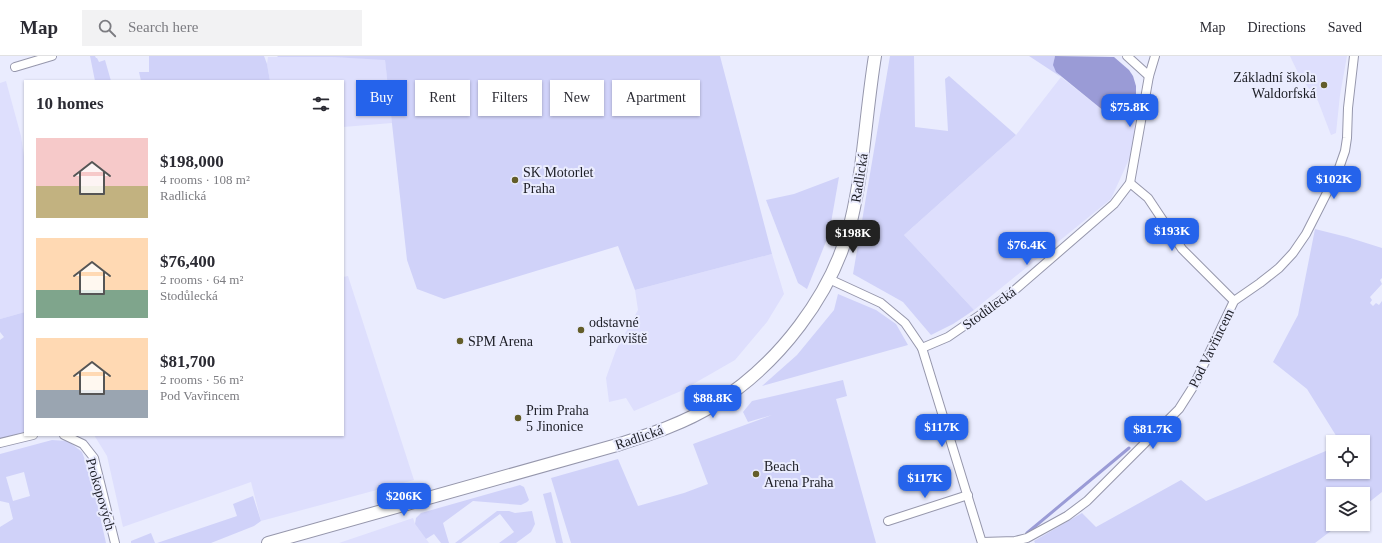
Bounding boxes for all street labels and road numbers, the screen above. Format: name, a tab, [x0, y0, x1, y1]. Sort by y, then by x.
street label: Radlická	[848, 152, 871, 204]
street label: Stodůlecká	[960, 284, 1019, 333]
street label: Pod Vavřincem	[1186, 306, 1237, 390]
street label: Radlická	[613, 422, 666, 453]
street label: Prokopových	[83, 456, 118, 532]

